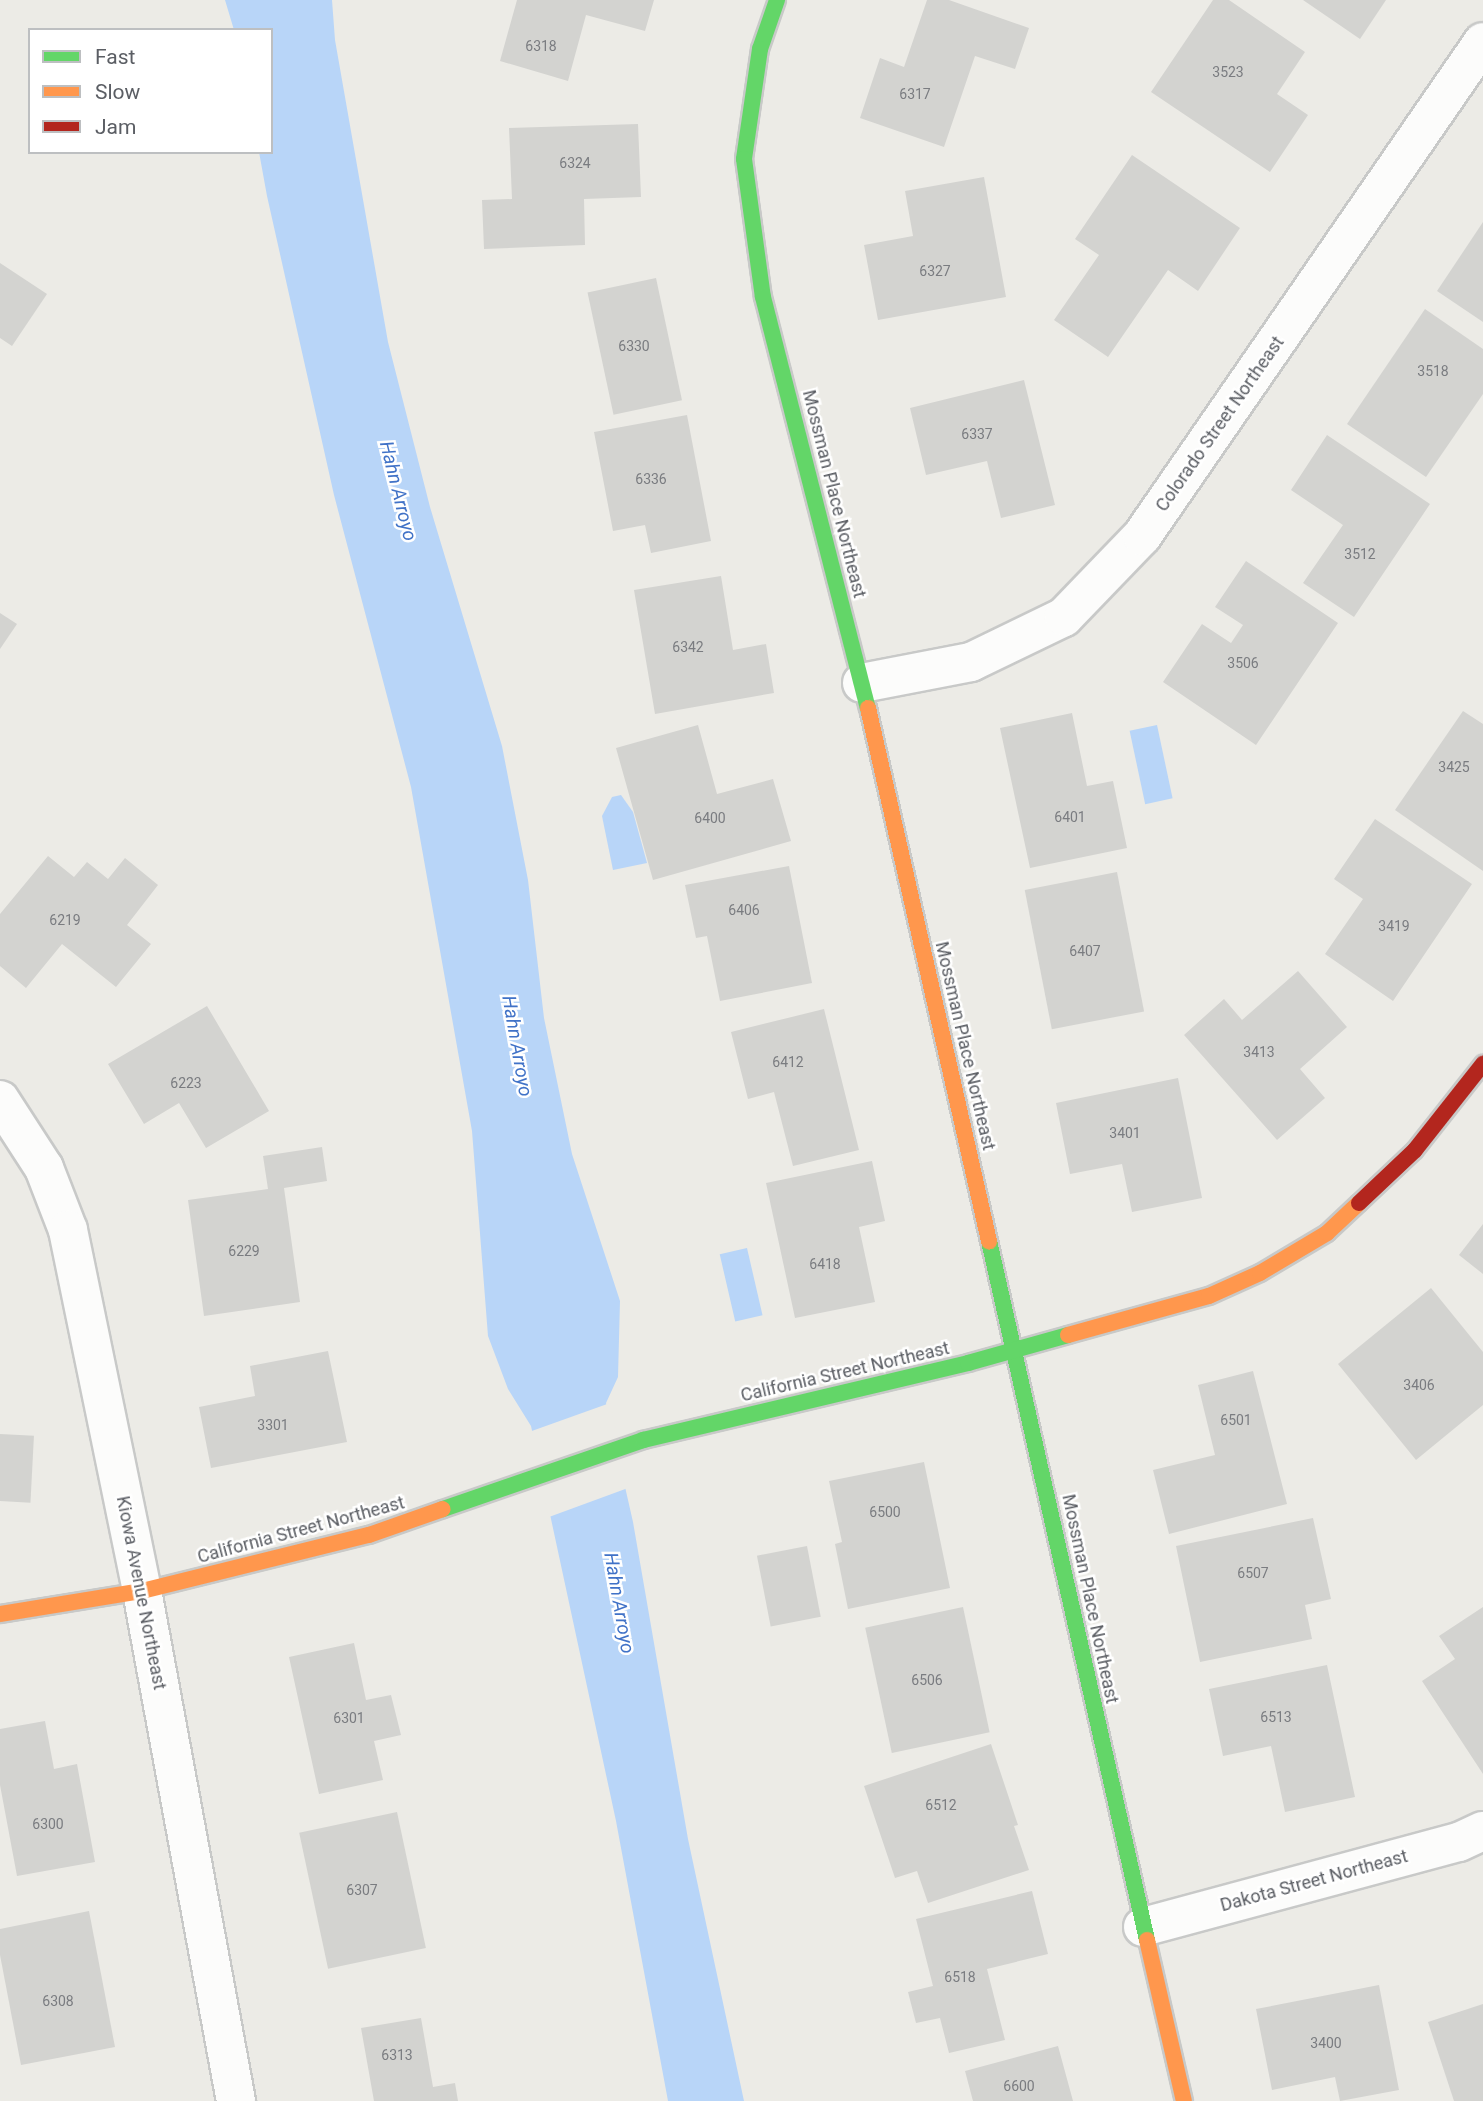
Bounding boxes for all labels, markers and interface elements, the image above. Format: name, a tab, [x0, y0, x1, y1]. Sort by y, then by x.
legend	[28, 28, 273, 154]
house number: 6318	[525, 38, 557, 54]
text: Fast	[95, 45, 135, 69]
house number: 3523	[1212, 64, 1244, 80]
text: Slow	[95, 80, 140, 104]
house number: 6317	[899, 86, 931, 102]
text: Jam	[95, 115, 136, 139]
house number: 6324	[559, 155, 591, 171]
house number: 6327	[919, 263, 951, 279]
street label: Colorado Street Northeast	[1151, 332, 1289, 516]
house number: 6330	[618, 338, 650, 354]
house number: 3518	[1417, 363, 1449, 379]
street label: Mossman Place Northeast	[798, 388, 870, 600]
house number: 6337	[961, 426, 993, 442]
water label: Hahn Arroyo	[375, 439, 421, 543]
house number: 6336	[635, 471, 667, 487]
house number: 3512	[1344, 546, 1376, 562]
house number: 6342	[672, 639, 704, 655]
house number: 3506	[1227, 655, 1259, 671]
house number: 3425	[1438, 759, 1470, 775]
house number: 6401	[1054, 809, 1086, 825]
house number: 6400	[694, 810, 726, 826]
house number: 6406	[728, 902, 760, 918]
house number: 6219	[49, 912, 81, 928]
house number: 3419	[1378, 918, 1410, 934]
street label: Mossman Place Northeast	[930, 940, 1000, 1152]
house number: 6407	[1069, 943, 1101, 959]
water label: Hahn Arroyo	[497, 994, 537, 1098]
house number: 3413	[1243, 1044, 1275, 1060]
house number: 6412	[772, 1054, 804, 1070]
house number: 6223	[170, 1075, 202, 1091]
house number: 3401	[1109, 1125, 1141, 1141]
house number: 6229	[228, 1243, 260, 1259]
house number: 6418	[809, 1256, 841, 1272]
street label: California Street Northeast	[739, 1337, 951, 1407]
house number: 3406	[1403, 1377, 1435, 1393]
house number: 6501	[1220, 1412, 1252, 1428]
house number: 3301	[257, 1417, 289, 1433]
street label: California Street Northeast	[195, 1492, 407, 1568]
street label: Mossman Place Northeast	[1057, 1492, 1123, 1706]
street label: Kiowa Avenue Northeast	[112, 1494, 170, 1692]
house number: 6500	[869, 1504, 901, 1520]
water label: Hahn Arroyo	[599, 1551, 639, 1655]
house number: 6507	[1237, 1565, 1269, 1581]
house number: 6506	[911, 1672, 943, 1688]
house number: 6513	[1260, 1709, 1292, 1725]
house number: 6301	[333, 1710, 365, 1726]
house number: 6512	[925, 1797, 957, 1813]
house number: 6300	[32, 1816, 64, 1832]
street label: Dakota Street Northeast	[1218, 1846, 1410, 1916]
house number: 6307	[346, 1882, 378, 1898]
house number: 6518	[944, 1969, 976, 1985]
house number: 6308	[42, 1993, 74, 2009]
house number: 3400	[1310, 2035, 1342, 2051]
house number: 6313	[381, 2047, 413, 2063]
house number: 6600	[1003, 2078, 1035, 2094]

